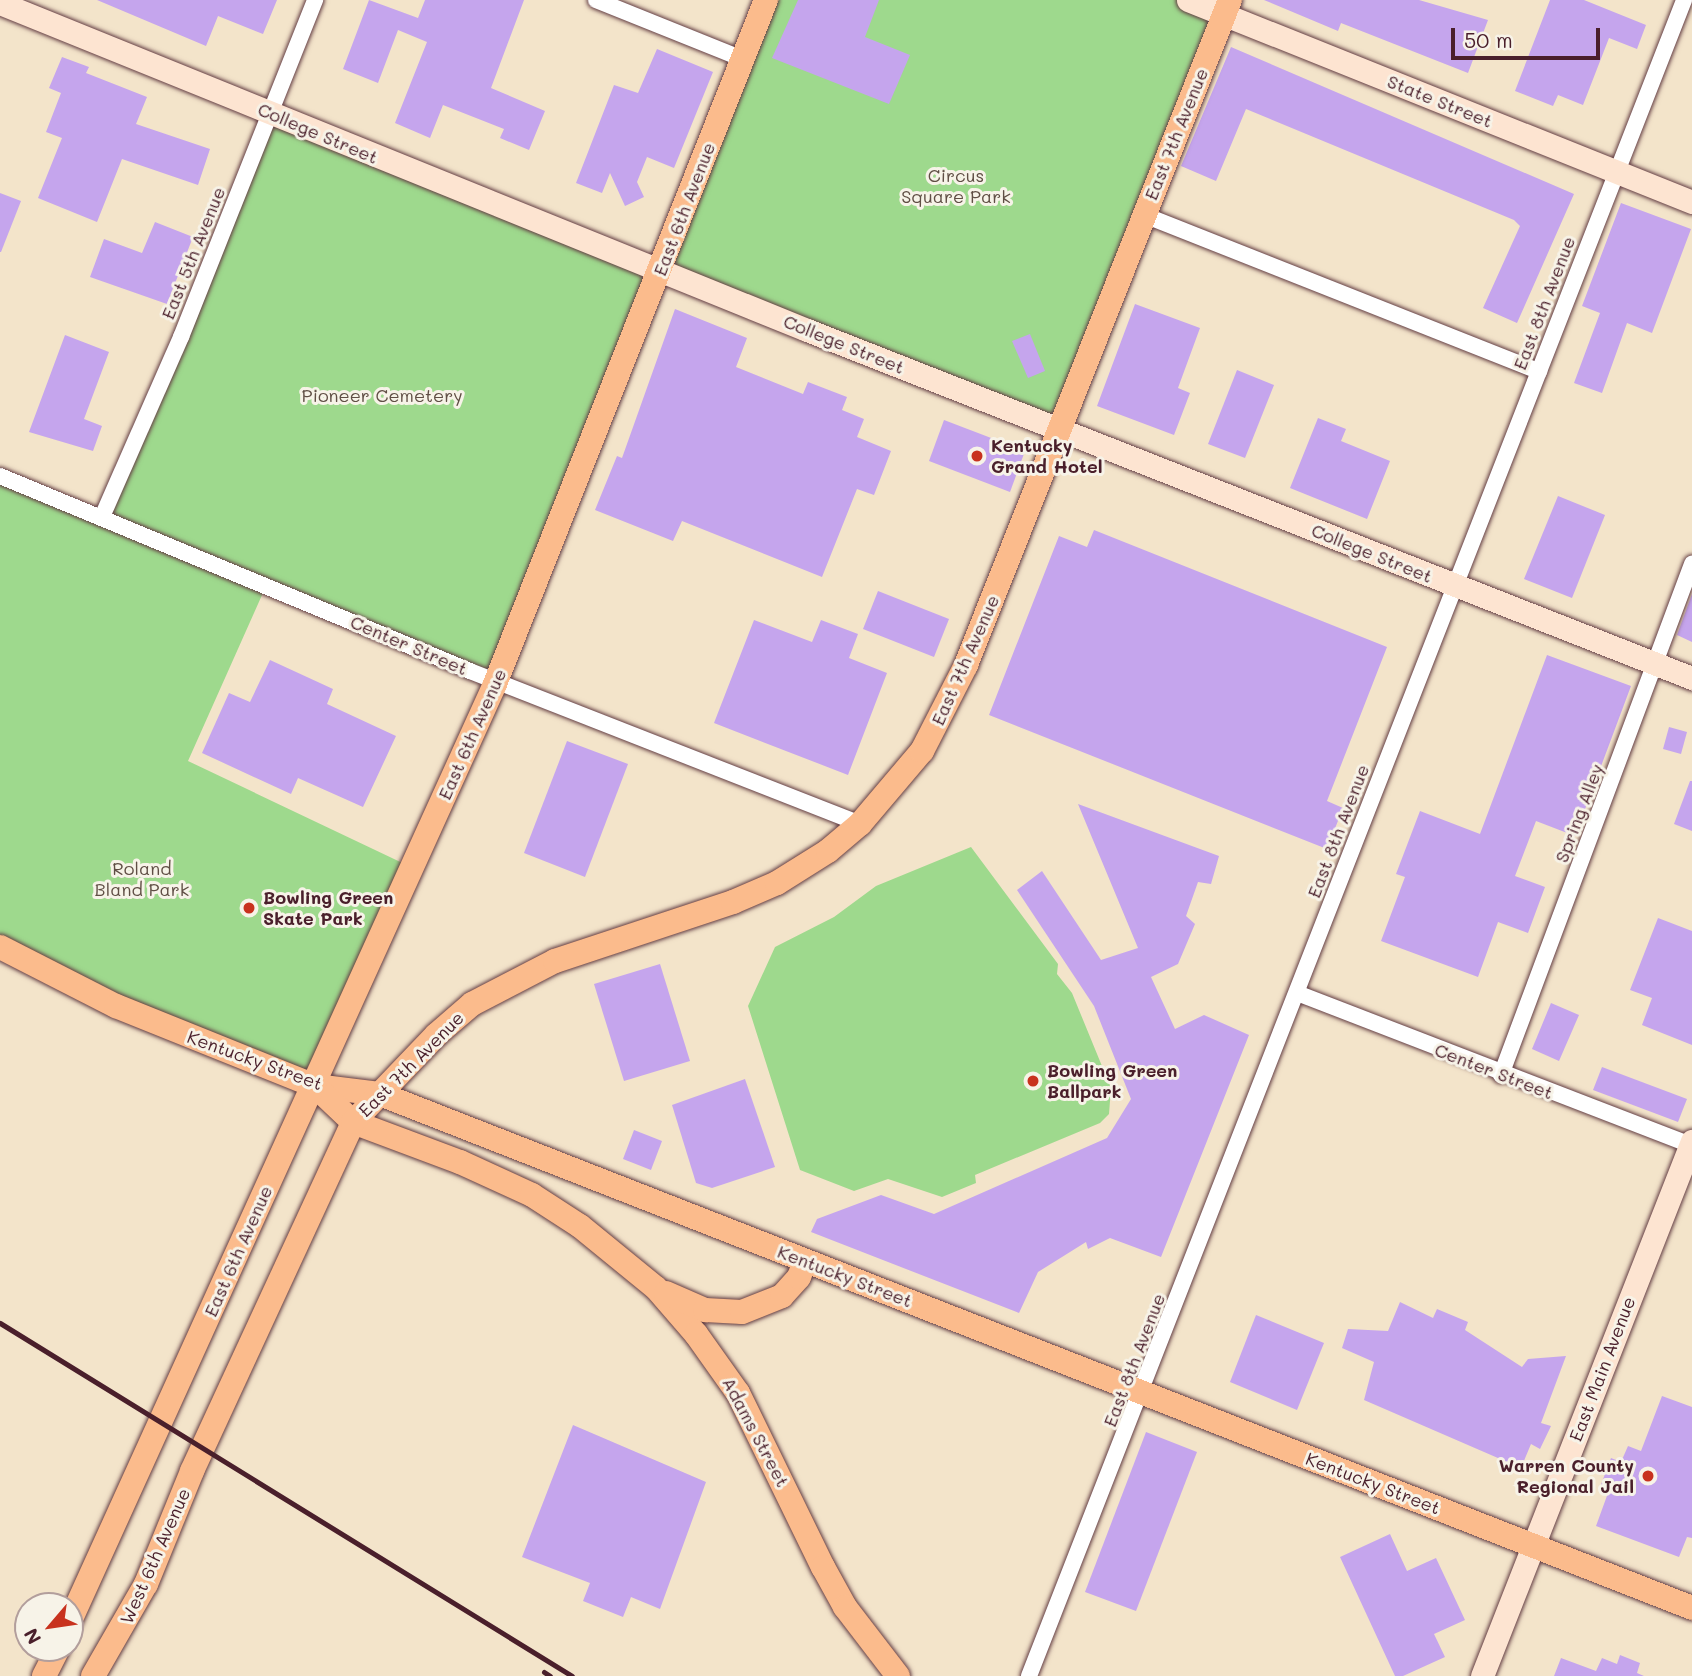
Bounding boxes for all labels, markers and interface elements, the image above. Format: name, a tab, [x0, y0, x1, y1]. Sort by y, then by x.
scale bar	[1454, 14, 1603, 58]
text: 50 m	[1464, 26, 1513, 53]
street label: East 7th Avenue	[1140, 65, 1212, 203]
street label: State Street	[1384, 70, 1496, 132]
street label: College Street	[255, 98, 381, 168]
street label: East 6th Avenue	[649, 139, 719, 279]
park label: Circus Square Park	[901, 165, 1011, 208]
street label: East 5th Avenue	[157, 184, 229, 322]
street label: East 8th Avenue	[1509, 233, 1579, 373]
street label: College Street	[780, 310, 908, 378]
park label: Pioneer Cemetery	[301, 384, 463, 406]
place label: Kentucky Grand Hotel	[991, 435, 1102, 478]
marker: Kentucky Grand Hotel	[969, 448, 985, 464]
street label: College Street	[1308, 519, 1436, 587]
street label: East 7th Avenue	[927, 592, 1003, 728]
street label: Center Street	[347, 611, 471, 679]
street label: East 6th Avenue	[433, 665, 511, 803]
street label: East 8th Avenue	[1303, 761, 1373, 901]
street label: Spring Alley	[1550, 761, 1608, 865]
park label: Roland Bland Park	[95, 858, 189, 900]
place label: Bowling Green Skate Park	[263, 887, 393, 930]
marker: Bowling Green Skate Park	[241, 900, 257, 916]
street label: East 7th Avenue	[354, 1007, 468, 1121]
street label: Kentucky Street	[184, 1025, 326, 1095]
street label: Center Street	[1432, 1038, 1556, 1104]
place label: Bowling Green Ballpark	[1047, 1060, 1177, 1102]
marker: Bowling Green Ballpark	[1025, 1073, 1041, 1089]
street label: East 6th Avenue	[199, 1182, 277, 1320]
street label: Kentucky Street	[775, 1240, 915, 1312]
street label: East 8th Avenue	[1099, 1290, 1169, 1430]
street label: East Main Avenue	[1564, 1294, 1640, 1444]
street label: Adams Street	[718, 1373, 794, 1491]
street label: Kentucky Street	[1303, 1447, 1443, 1519]
place label: Warren County Regional Jail	[1499, 1455, 1634, 1498]
marker: Warren County Regional Jail	[1640, 1468, 1656, 1484]
street label: West 6th Avenue	[115, 1485, 195, 1627]
north arrow	[14, 1592, 84, 1662]
text: N	[18, 1624, 46, 1649]

